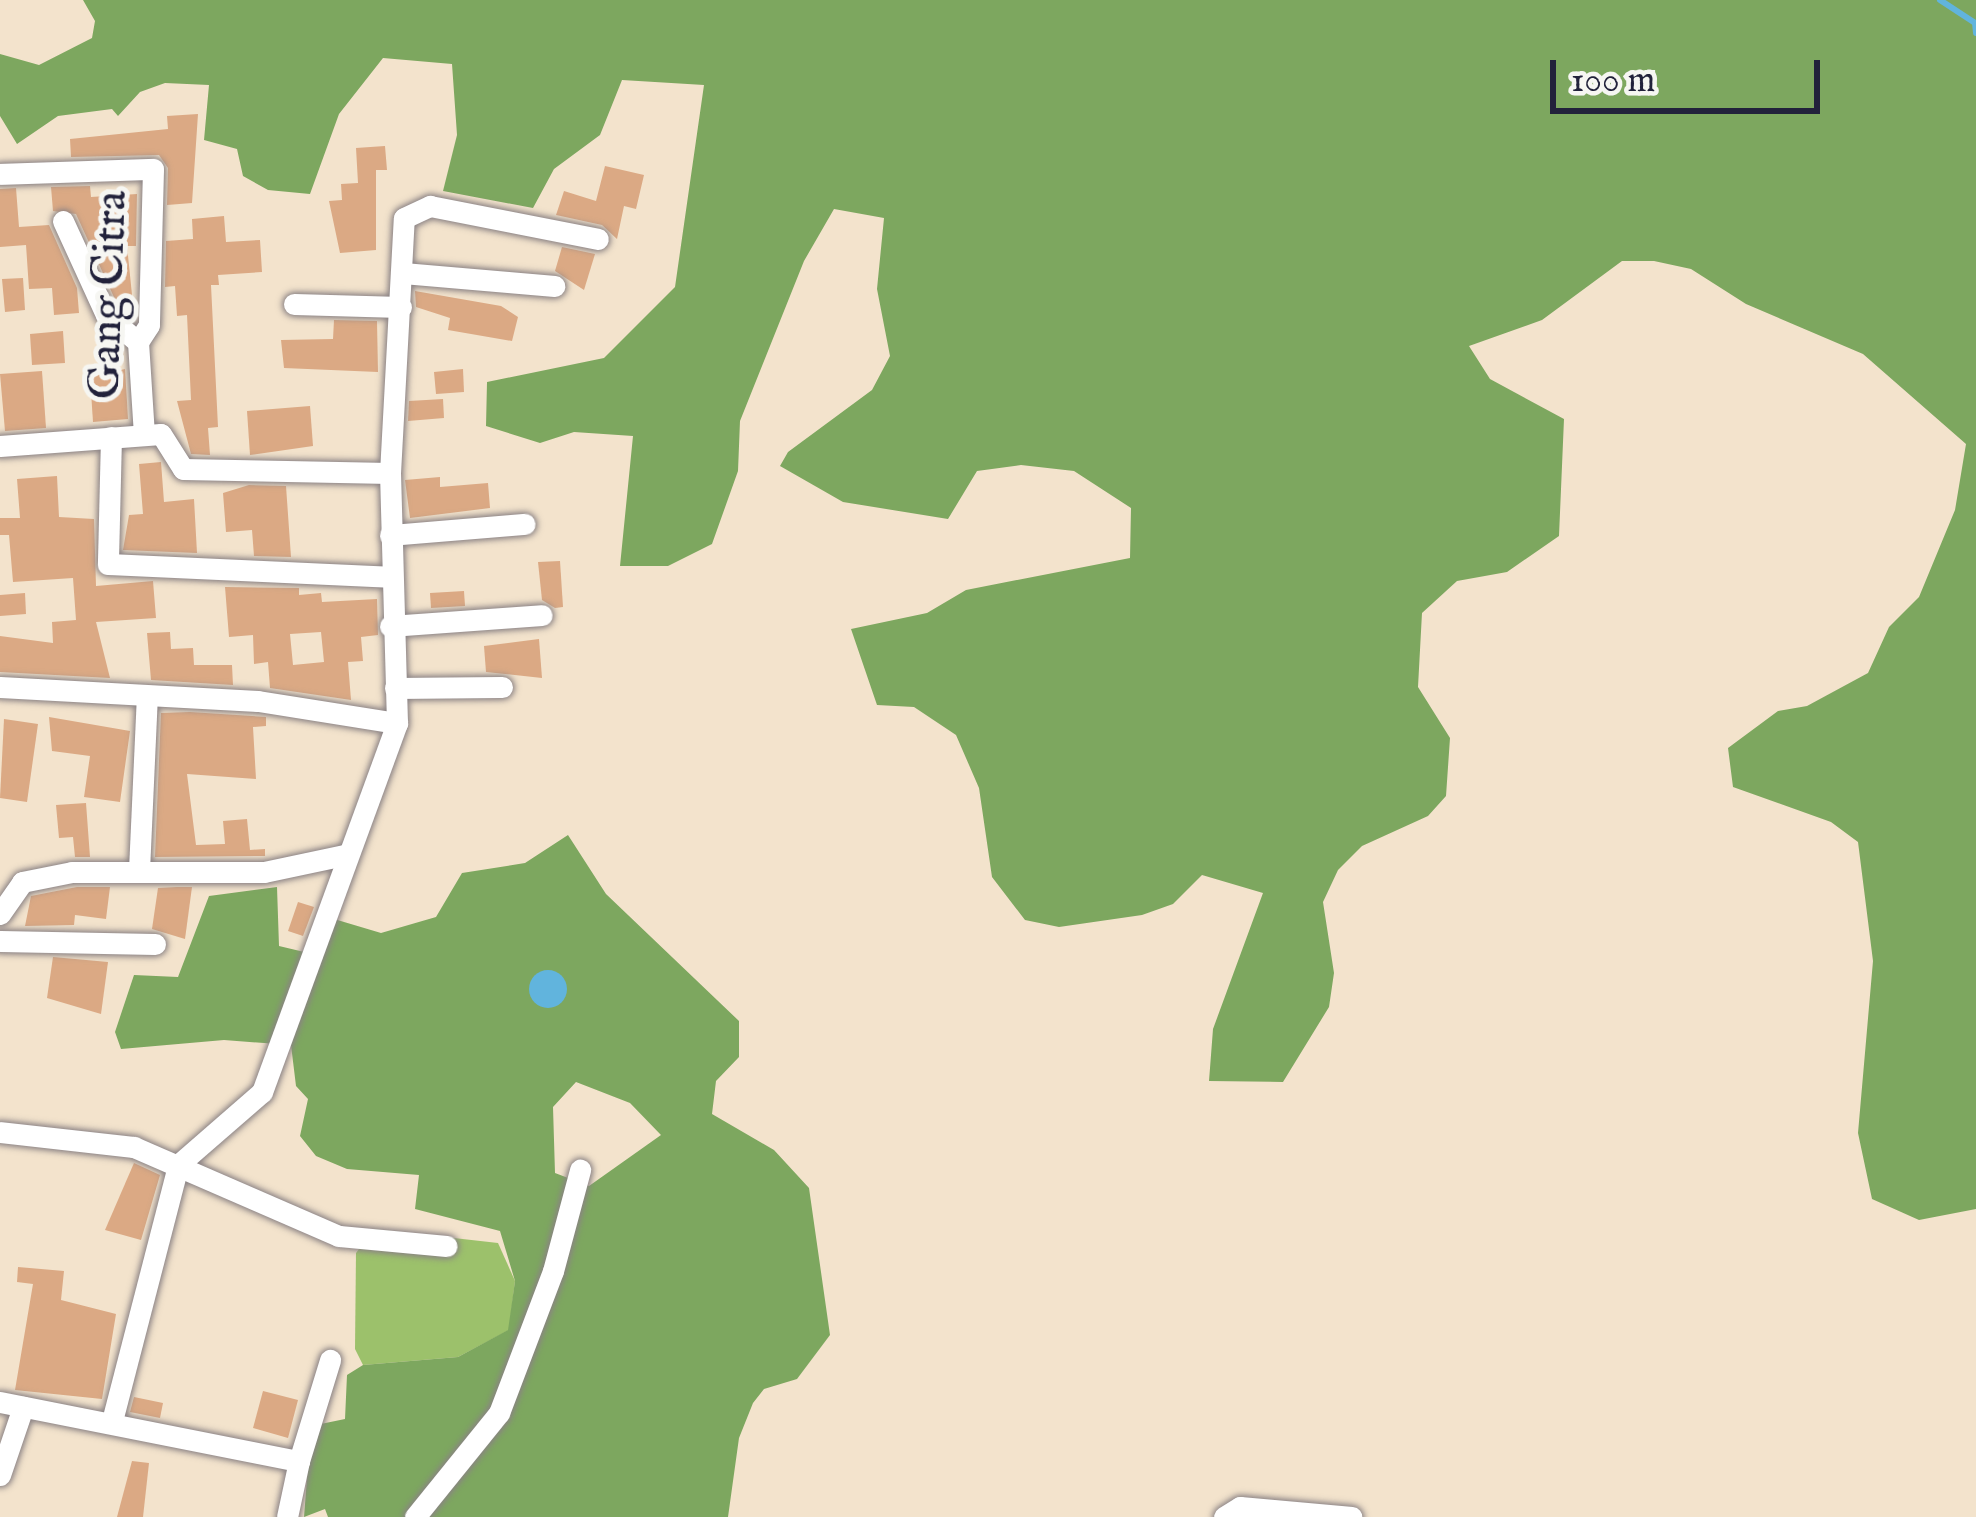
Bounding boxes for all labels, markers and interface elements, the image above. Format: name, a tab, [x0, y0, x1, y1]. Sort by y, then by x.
scale bar	[1556, 36, 1826, 110]
text: 100 m	[1571, 58, 1655, 104]
street label: Gang Citra	[78, 190, 140, 400]

